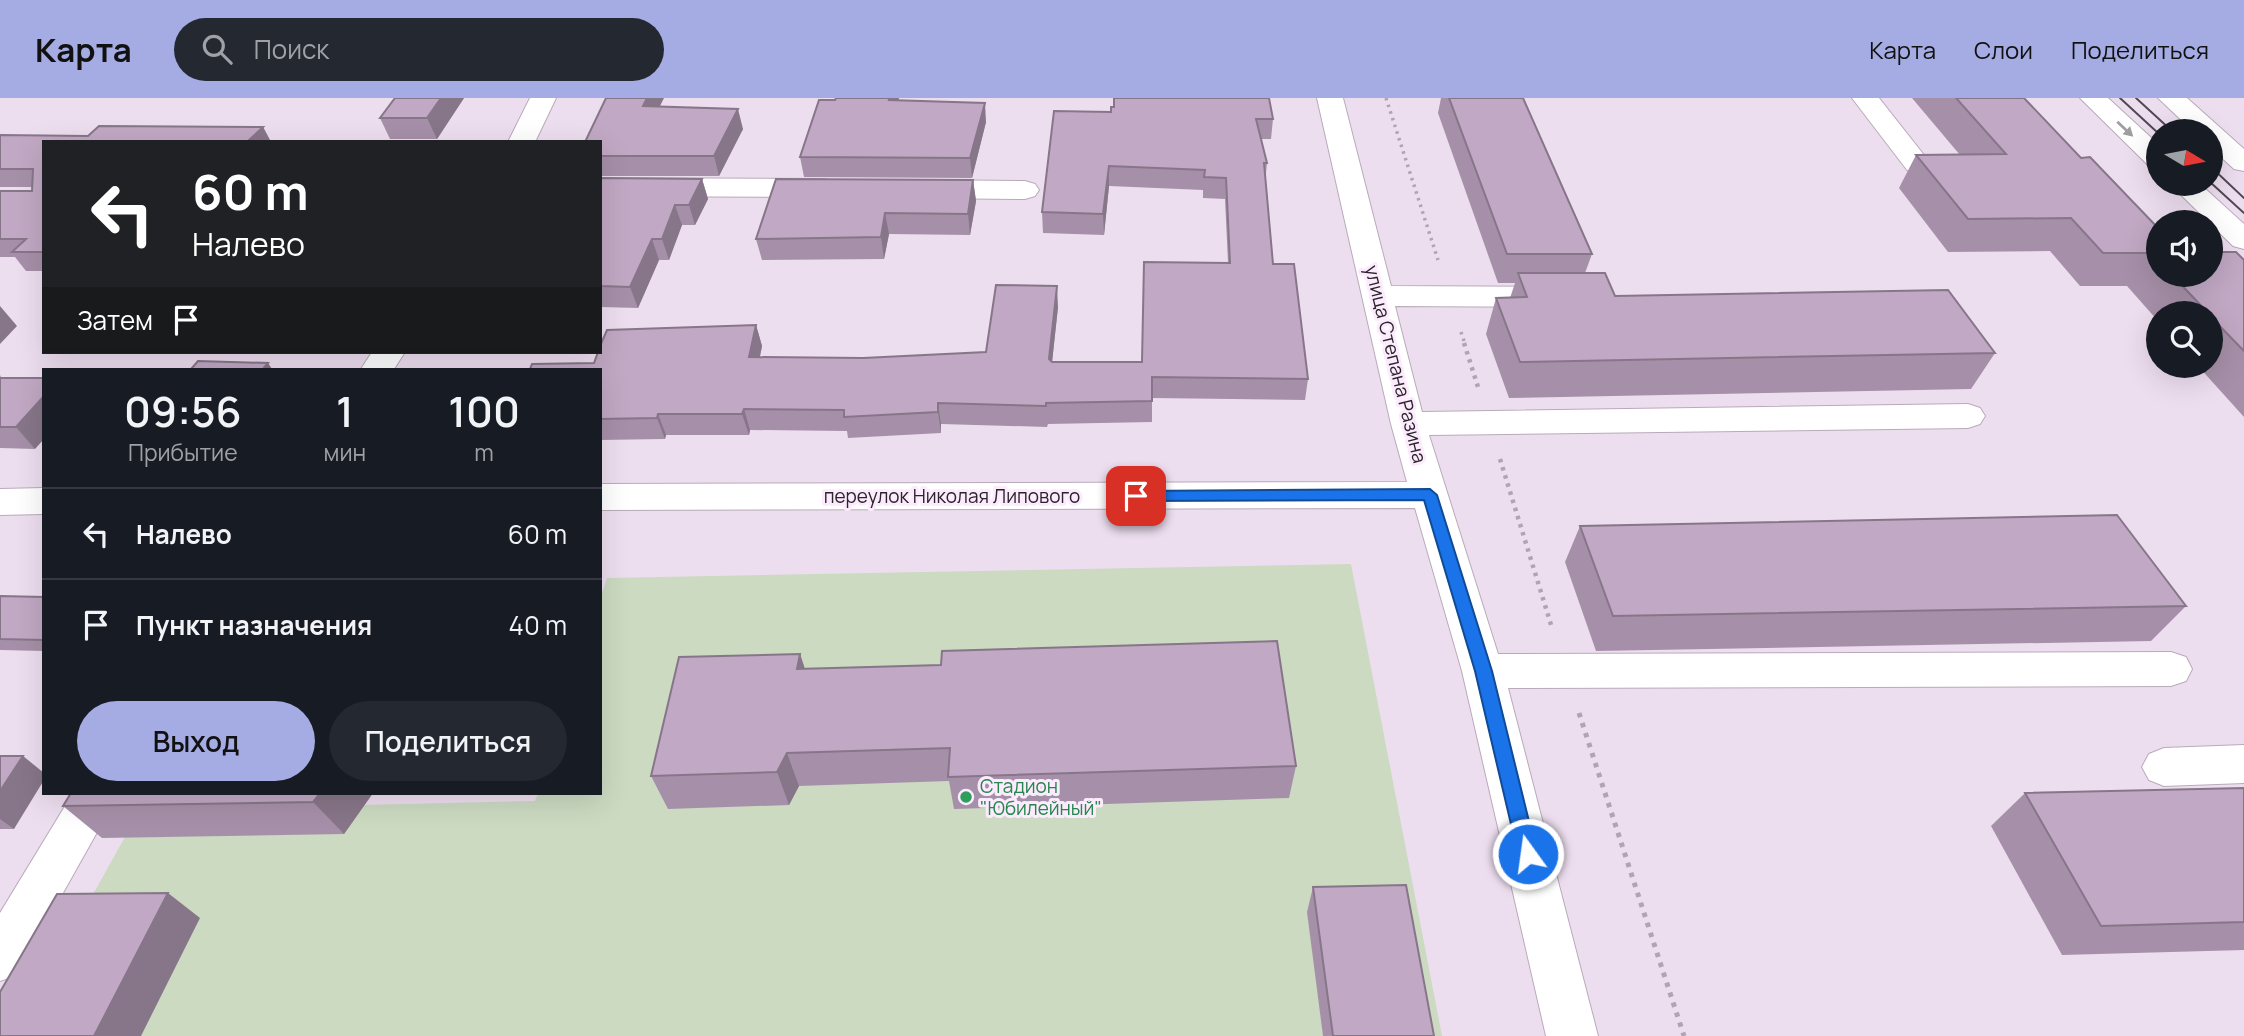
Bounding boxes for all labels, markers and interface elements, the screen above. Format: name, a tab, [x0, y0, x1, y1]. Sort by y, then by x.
search box	[174, 18, 664, 81]
text: Карта	[35, 27, 132, 72]
icon: search	[198, 30, 236, 68]
text: Поиск	[254, 31, 329, 67]
text: Карта	[1869, 33, 1936, 66]
text: Слои	[1974, 33, 2033, 66]
text: Поделиться	[2071, 33, 2209, 66]
north arrow	[2146, 119, 2222, 196]
map controls	[2146, 119, 2223, 378]
one-way arrow	[2117, 120, 2134, 137]
text: 60 m	[192, 158, 309, 225]
icon: left	[77, 168, 168, 259]
button: sound	[2146, 210, 2223, 287]
text: Налево	[192, 222, 305, 266]
street label: улица Степана Разина	[1359, 262, 1433, 466]
icon: arrive	[167, 301, 205, 339]
button: search	[2146, 301, 2223, 378]
text: Затем	[77, 302, 153, 338]
text: 09:56	[124, 382, 242, 440]
text: 1	[336, 382, 354, 440]
text: 100	[448, 382, 520, 440]
text: Прибытие	[128, 436, 238, 468]
text: мин	[324, 436, 366, 468]
text: m	[474, 436, 494, 468]
pin	[1106, 466, 1166, 526]
icon: arrive	[1117, 477, 1155, 515]
street label: переулок Николая Липового	[824, 483, 1080, 509]
icon: left	[77, 515, 115, 553]
text: Налево	[136, 516, 232, 552]
text: 60 m	[508, 516, 567, 552]
icon: arrive	[77, 606, 115, 644]
text: Пункт назначения	[136, 607, 372, 643]
text: 40 m	[509, 607, 567, 643]
button: Выход	[77, 701, 315, 781]
button: Поделиться	[329, 701, 567, 781]
place label: Стадион "Юбилейный"	[980, 773, 1102, 821]
marker: Стадион "Юбилейный"	[958, 789, 974, 805]
position arrow	[1491, 817, 1565, 891]

